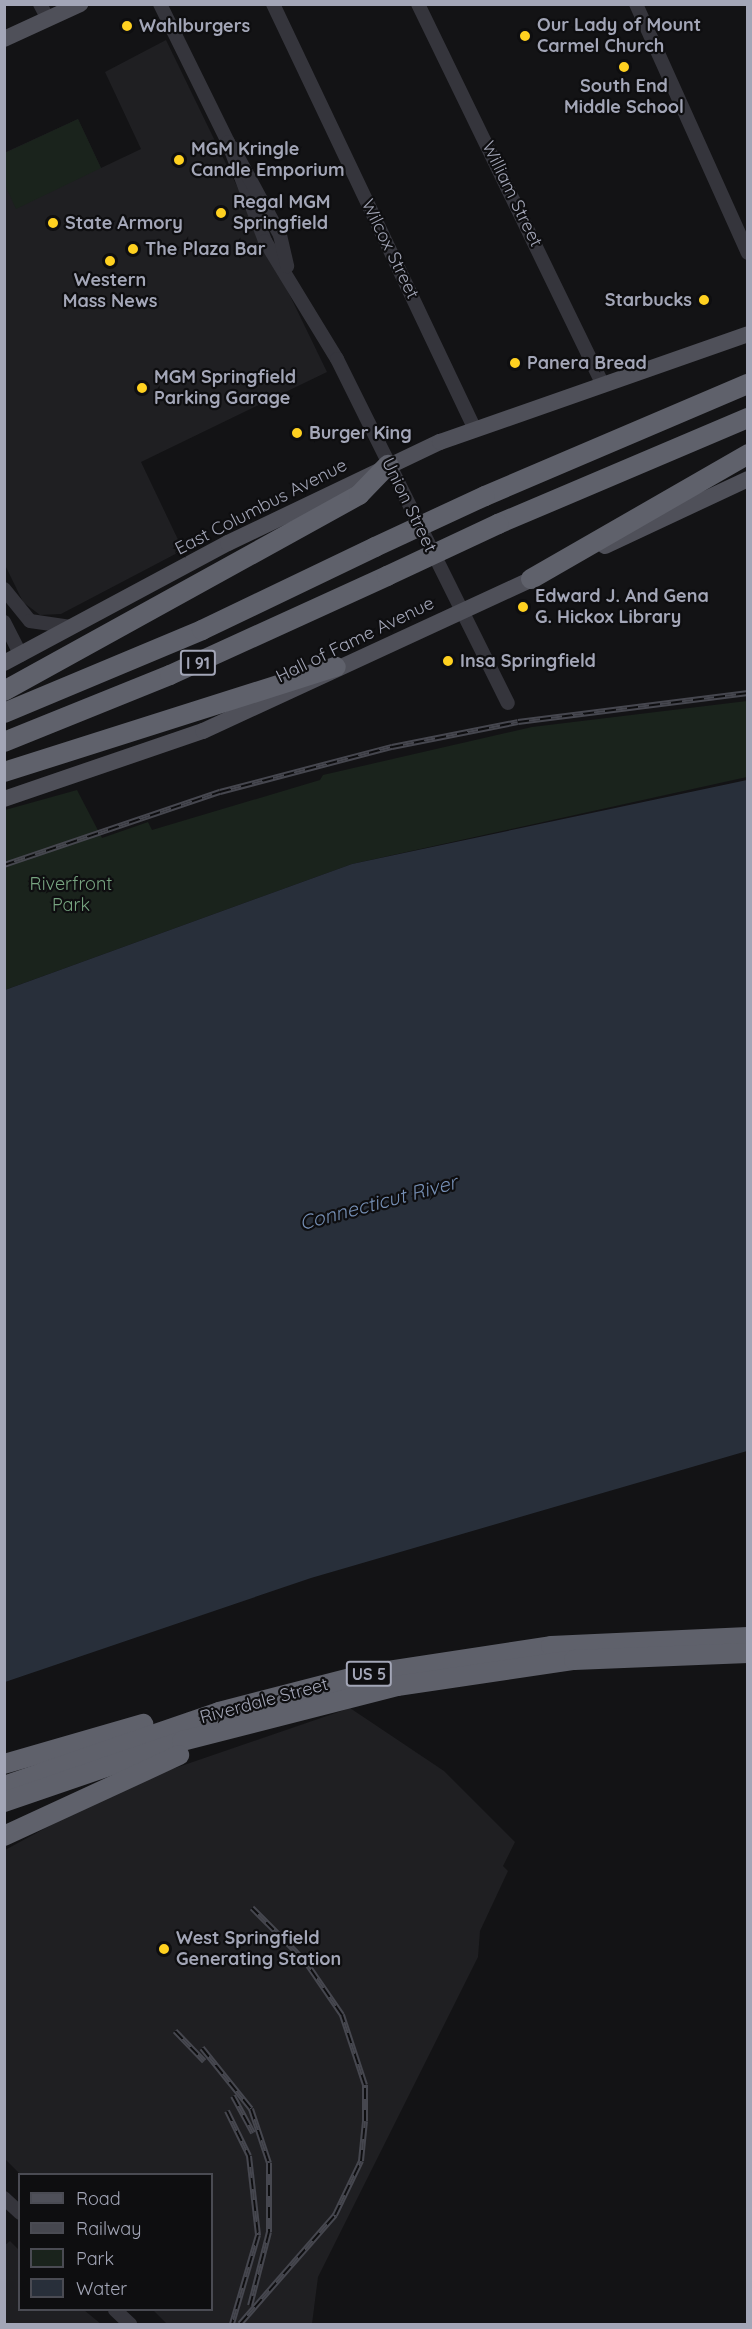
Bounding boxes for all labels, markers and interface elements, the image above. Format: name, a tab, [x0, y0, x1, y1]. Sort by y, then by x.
place label: Wahlburgers	[139, 15, 250, 37]
place label: Our Lady of Mount Carmel Church	[537, 15, 701, 57]
marker: Wahlburgers	[120, 19, 134, 33]
marker: Our Lady of Mount Carmel Church	[518, 29, 532, 43]
marker: South End Middle School	[617, 60, 631, 74]
place label: South End Middle School	[564, 76, 684, 118]
street label: William Street	[477, 138, 547, 250]
place label: MGM Kringle Candle Emporium	[191, 139, 345, 182]
marker: MGM Kringle Candle Emporium	[172, 153, 186, 167]
place label: Regal MGM Springfield	[233, 192, 330, 234]
street label: Wilcox Street	[357, 196, 423, 302]
marker: Regal MGM Springfield	[214, 206, 228, 220]
place label: State Armory	[65, 212, 183, 234]
marker: State Armory	[46, 216, 60, 230]
place label: The Plaza Bar	[145, 238, 265, 260]
marker: The Plaza Bar	[126, 242, 140, 256]
marker: Western Mass News	[103, 254, 117, 268]
place label: Western Mass News	[63, 270, 157, 312]
place label: Starbucks	[605, 289, 692, 311]
marker: Starbucks	[697, 293, 711, 307]
place label: Panera Bread	[527, 352, 647, 374]
marker: Panera Bread	[508, 356, 522, 370]
place label: MGM Springfield Parking Garage	[154, 367, 296, 410]
marker: MGM Springfield Parking Garage	[135, 381, 149, 395]
place label: Burger King	[309, 422, 412, 444]
marker: Burger King	[290, 426, 304, 440]
street label: East Columbus Avenue	[171, 454, 351, 560]
street label: Union Street	[377, 454, 441, 556]
place label: Edward J. And Gena G. Hickox Library	[535, 586, 709, 628]
street label: Hall of Fame Avenue	[272, 592, 438, 688]
marker: Edward J. And Gena G. Hickox Library	[516, 600, 530, 614]
road number: I 91	[178, 650, 218, 676]
place label: Insa Springfield	[460, 650, 596, 672]
marker: Insa Springfield	[441, 654, 455, 668]
park label: Riverfront Park	[30, 874, 112, 916]
water label: Connecticut River	[297, 1169, 459, 1235]
road number: US 5	[345, 1661, 393, 1687]
street label: Riverdale Street	[197, 1673, 331, 1729]
place label: West Springfield Generating Station	[176, 1928, 341, 1970]
marker: West Springfield Generating Station	[157, 1942, 171, 1956]
legend	[18, 2173, 213, 2311]
text: Road	[76, 2187, 121, 2210]
text: Railway	[76, 2217, 142, 2240]
text: Park	[76, 2247, 114, 2270]
text: Water	[76, 2277, 127, 2300]

